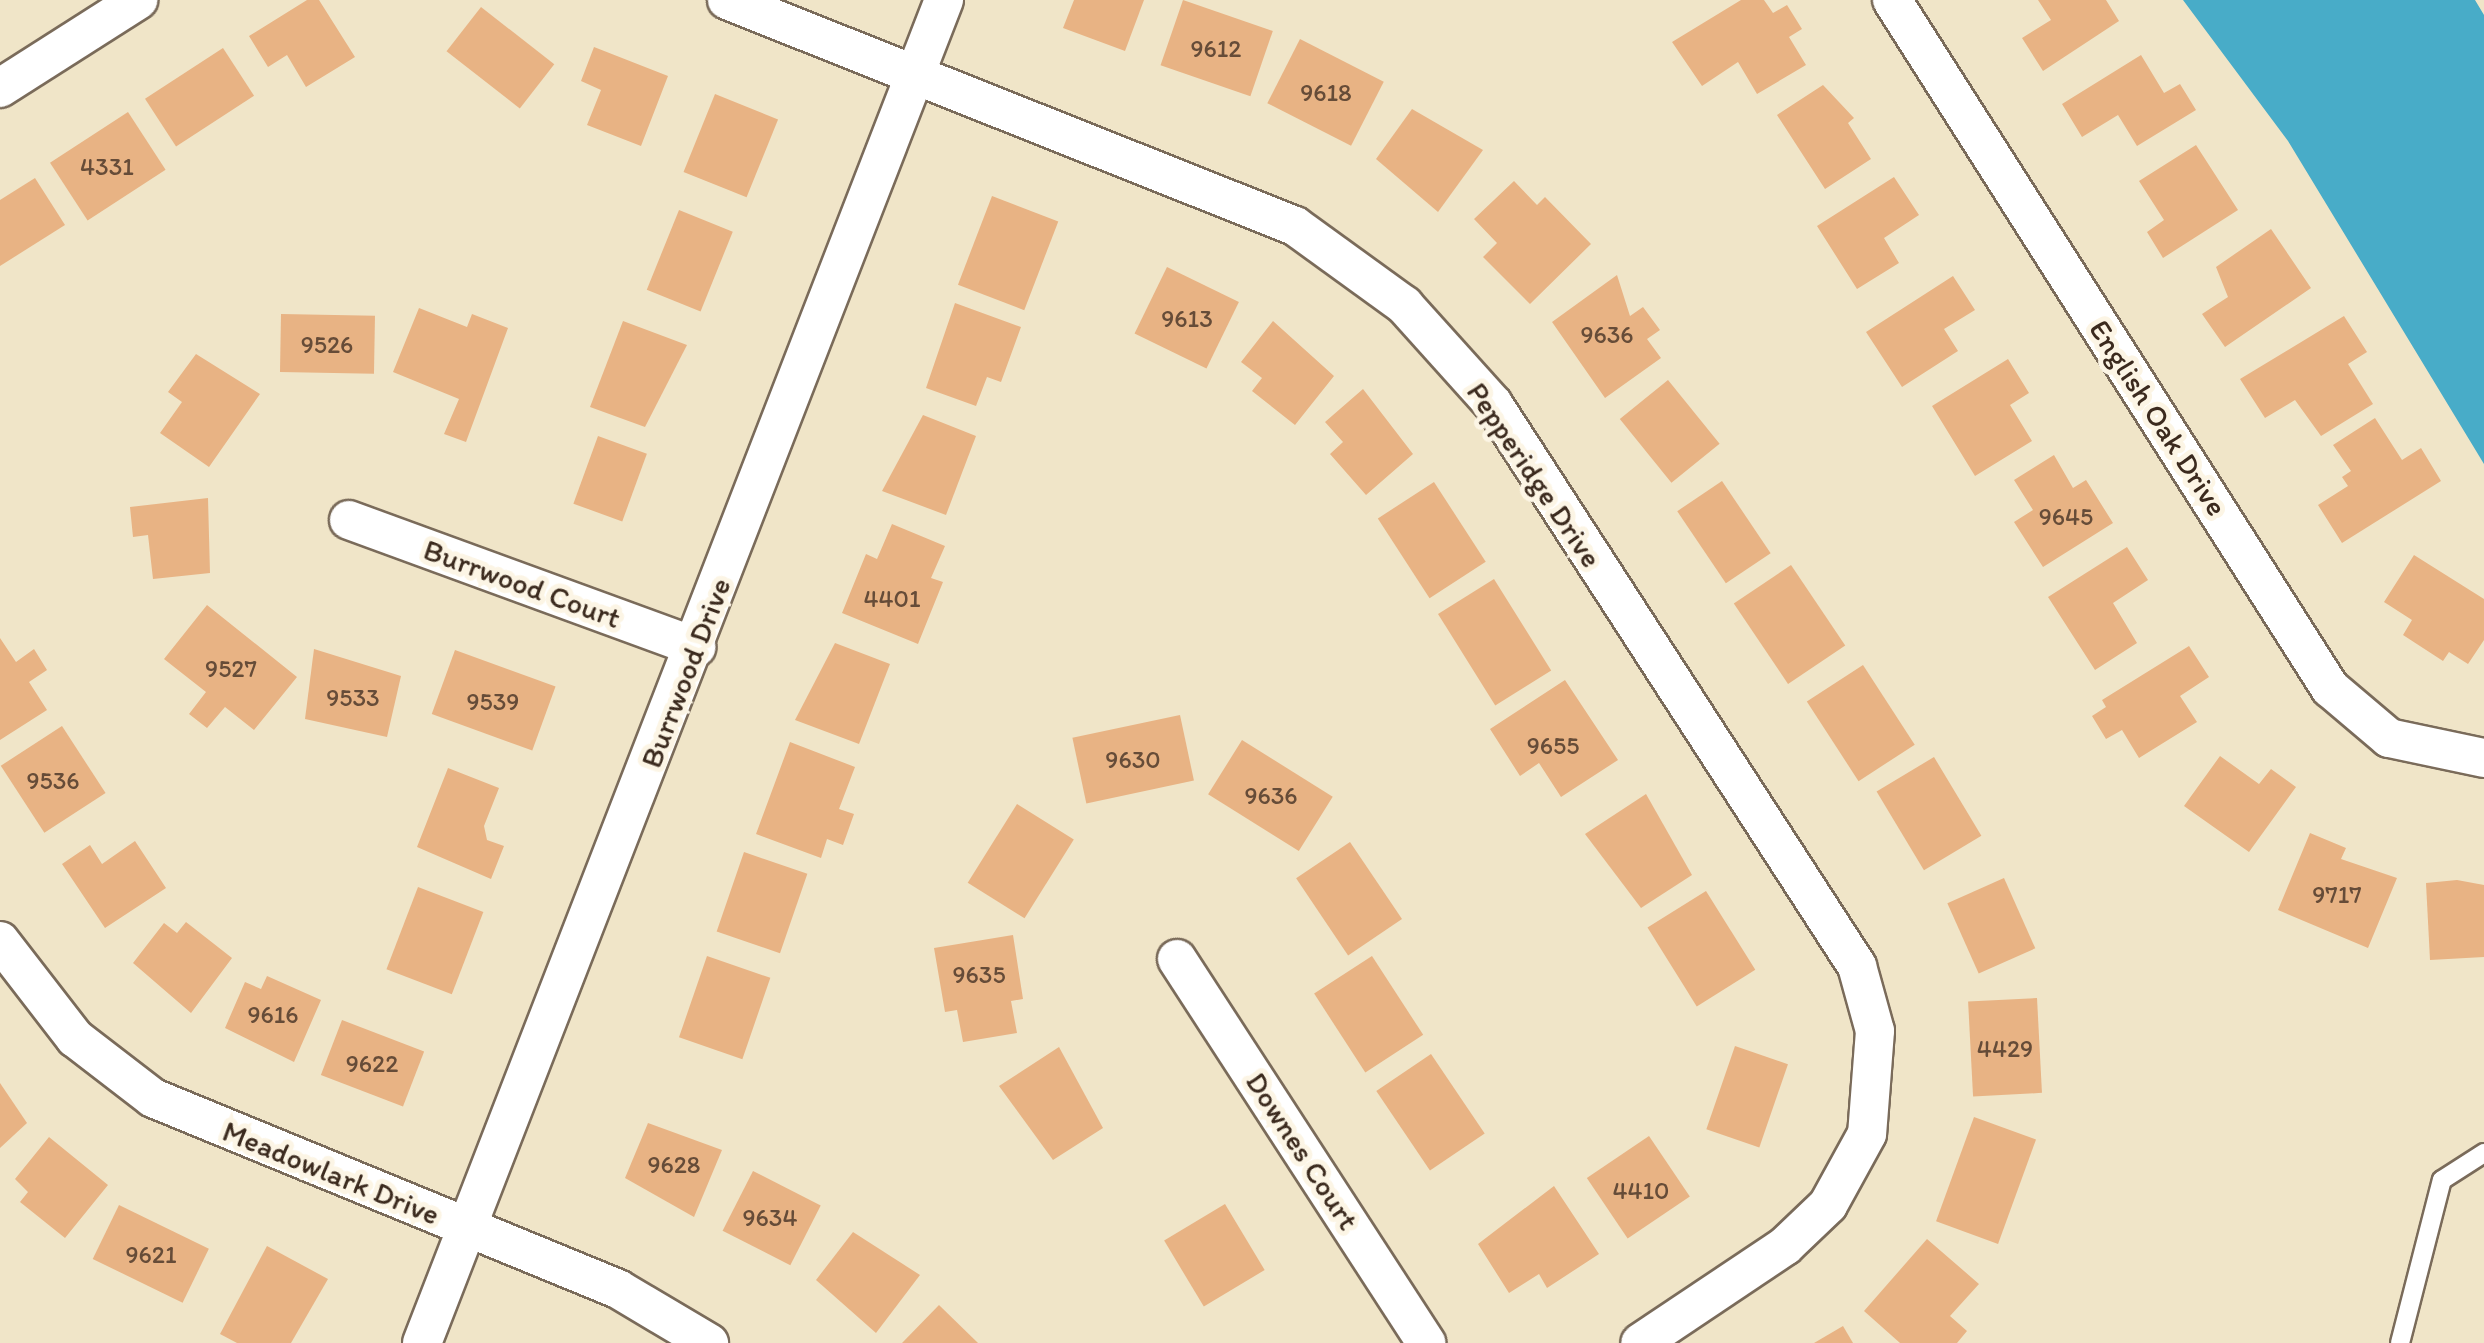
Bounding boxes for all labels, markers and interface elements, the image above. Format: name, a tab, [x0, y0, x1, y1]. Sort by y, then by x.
house number: 9612	[1190, 33, 1242, 63]
house number: 9618	[1300, 77, 1352, 107]
house number: 4331	[80, 151, 134, 181]
house number: 9613	[1161, 303, 1213, 333]
street label: English Oak Drive	[2081, 313, 2235, 523]
house number: 9636	[1580, 319, 1634, 349]
house number: 9526	[301, 329, 353, 359]
street label: Pepperidge Drive	[1459, 376, 1609, 574]
house number: 9645	[2039, 501, 2093, 531]
street label: Burrwood Court	[418, 532, 626, 636]
street label: Burrwood Drive	[633, 573, 739, 773]
house number: 4401	[863, 583, 921, 613]
house number: 9527	[205, 653, 257, 683]
house number: 9533	[326, 682, 380, 712]
house number: 9539	[467, 686, 519, 716]
house number: 9655	[1527, 730, 1579, 760]
house number: 9630	[1105, 744, 1161, 774]
house number: 9536	[26, 765, 80, 795]
house number: 9636	[1244, 780, 1298, 810]
house number: 9717	[2312, 879, 2362, 909]
house number: 9635	[952, 959, 1006, 989]
house number: 9616	[247, 999, 299, 1029]
house number: 4429	[1977, 1033, 2033, 1063]
house number: 9622	[346, 1048, 398, 1078]
street label: Downes Court	[1238, 1066, 1366, 1236]
street label: Meadowlark Drive	[217, 1113, 445, 1233]
house number: 9628	[647, 1149, 701, 1179]
house number: 4410	[1612, 1175, 1670, 1205]
house number: 9634	[743, 1202, 797, 1232]
house number: 9621	[125, 1239, 177, 1269]

